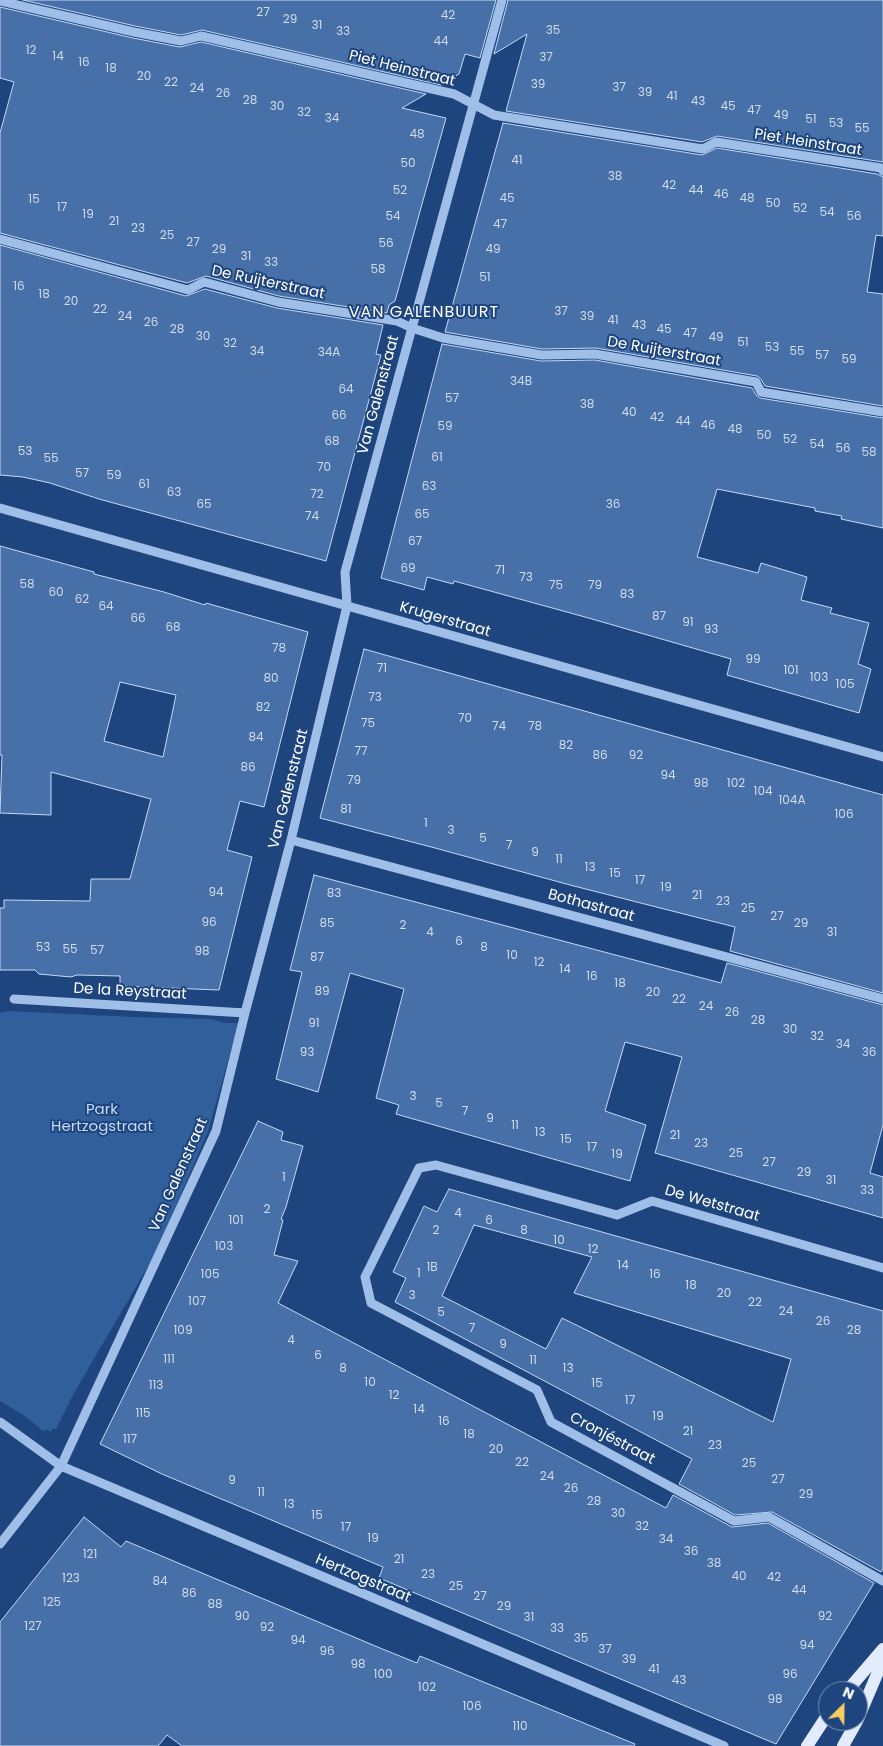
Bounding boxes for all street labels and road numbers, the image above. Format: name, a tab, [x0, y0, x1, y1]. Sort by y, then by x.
street label: Piet Heinstraat	[347, 47, 457, 91]
street label: Piet Heinstraat	[753, 126, 863, 160]
street label: De Ruijterstraat	[210, 262, 326, 304]
street label: Van Galenstraat	[354, 333, 404, 457]
street label: De Ruijterstraat	[606, 333, 722, 371]
street label: Krugerstraat	[397, 598, 493, 642]
street label: Van Galenstraat	[265, 727, 313, 851]
street label: Bothastraat	[546, 886, 636, 926]
street label: De la Reystraat	[73, 980, 187, 1004]
street label: Van Galenstraat	[146, 1115, 212, 1235]
street label: De Wetstraat	[662, 1182, 762, 1226]
street label: Cronjéstraat	[566, 1409, 658, 1469]
street label: Hertzogstraat	[313, 1551, 413, 1607]

